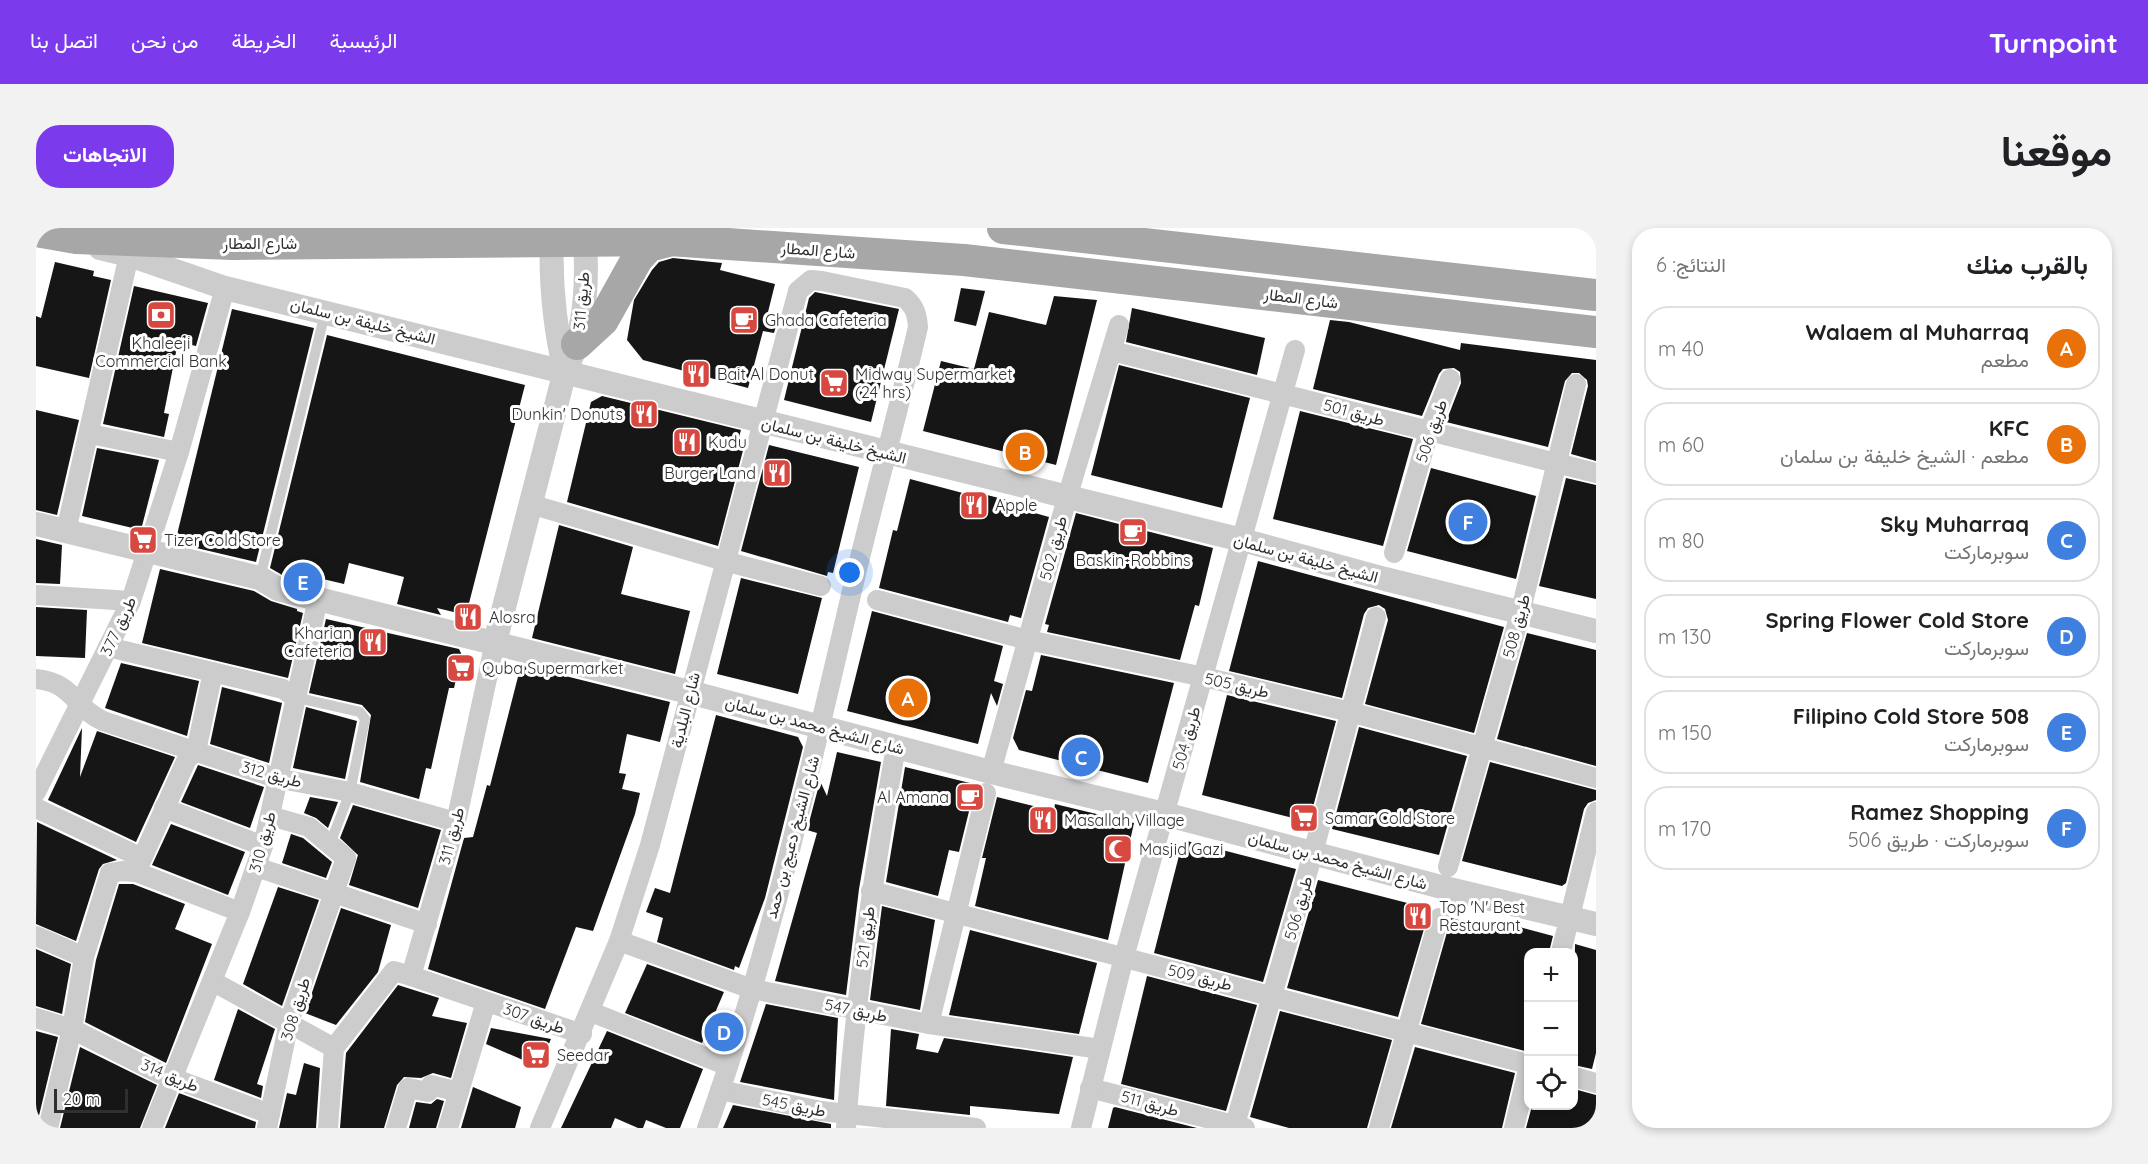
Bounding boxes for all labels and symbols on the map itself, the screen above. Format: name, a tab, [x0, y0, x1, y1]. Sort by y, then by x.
street label: شارع المطار	[222, 233, 297, 255]
street label: شارع المطار	[779, 237, 856, 265]
street label: طريق 311	[568, 271, 595, 331]
street label: شارع المطار	[1262, 283, 1339, 314]
street label: الشيخ خليفة بن سلمان	[288, 293, 438, 351]
bank icon: Khaleeji Commercial Bank	[145, 299, 177, 331]
cafe icon: Ghada Cafeteria	[728, 304, 760, 336]
place label: Ghada Cafeteria	[765, 310, 887, 330]
place label: Khaleeji Commercial Bank	[95, 333, 227, 371]
restaurant icon: Bait Al Donut	[680, 358, 712, 390]
place label: Bait Al Donut	[717, 364, 814, 384]
place label: Midway Supermarket (24 hrs)	[855, 364, 1013, 402]
supermarket icon: Midway Supermarket (24 hrs)	[818, 367, 850, 399]
street label: طريق 501	[1321, 394, 1387, 431]
street label: طريق 506	[1411, 397, 1452, 465]
restaurant icon: Dunkin' Donuts	[628, 398, 660, 430]
place label: Dunkin' Donuts	[512, 404, 623, 424]
street label: الشيخ خليفة بن سلمان	[759, 412, 909, 470]
restaurant icon: Kudu	[671, 426, 703, 458]
pin: B	[1006, 430, 1044, 474]
place label: Kudu	[708, 432, 747, 452]
restaurant icon: Burger Land	[761, 457, 793, 489]
place label: Burger Land	[664, 463, 756, 483]
restaurant icon: Apple	[958, 489, 990, 521]
place label: Apple	[995, 495, 1037, 515]
pin: F	[1448, 500, 1488, 544]
street label: طريق 502	[1035, 514, 1072, 582]
cafe icon: Baskin-Robbins	[1117, 516, 1149, 548]
supermarket icon: Tizer Cold Store	[127, 524, 159, 556]
street label: الشيخ خليفة بن سلمان	[1231, 529, 1380, 589]
place label: Tizer Cold Store	[164, 530, 281, 550]
place label: Baskin-Robbins	[1076, 550, 1190, 570]
your location	[835, 558, 864, 587]
pin: E	[284, 560, 322, 604]
street label: طريق 508	[1498, 592, 1535, 660]
street label: طريق 377	[96, 593, 141, 659]
restaurant icon: Alosra	[452, 601, 484, 633]
place label: Alosra	[489, 607, 536, 627]
place label: Kharian Cafeteria	[284, 623, 352, 661]
restaurant icon: Kharian Cafeteria	[357, 626, 389, 658]
supermarket icon: Quba Supermarket	[445, 652, 477, 684]
place label: Quba Supermarket	[482, 658, 623, 678]
street label: طريق 505	[1203, 668, 1271, 703]
street label: شارع البلدية	[666, 670, 706, 750]
pin: A	[888, 676, 928, 720]
street label: شارع الشيخ محمد بن سلمان	[723, 691, 907, 760]
street label: طريق 504	[1167, 704, 1206, 772]
pin: C	[1062, 734, 1100, 780]
street label: شارع الشيخ دعيج بن حمد	[761, 754, 825, 921]
street label: طريق 312	[239, 756, 304, 793]
cafe icon: Al Amana	[954, 781, 986, 813]
place label: Al Amana	[877, 787, 949, 807]
supermarket icon: Samar Cold Store	[1288, 802, 1320, 834]
restaurant icon: Masallah Village	[1027, 804, 1059, 836]
street label: طريق 311	[434, 805, 469, 867]
place label: Samar Cold Store	[1325, 808, 1455, 828]
street label: طريق 310	[244, 809, 281, 875]
place label: Masallah Village	[1064, 810, 1185, 830]
street label: شارع الشيخ محمد بن سلمان	[1246, 826, 1430, 895]
mosque icon: Masjid Gazi	[1102, 833, 1134, 865]
place label: Masjid Gazi	[1139, 839, 1223, 859]
street label: طريق 506	[1279, 874, 1318, 942]
place label: Top 'N' Best Restaurant	[1439, 897, 1525, 935]
restaurant icon: Top 'N' Best Restaurant	[1402, 900, 1434, 932]
street label: طريق 521	[851, 905, 880, 969]
street label: طريق 509	[1166, 959, 1234, 996]
street label: طريق 308	[276, 975, 315, 1043]
street label: طريق 547	[823, 994, 889, 1027]
street label: طريق 307	[500, 998, 567, 1039]
pin: D	[704, 1010, 744, 1054]
supermarket icon: Seedar	[520, 1039, 552, 1071]
place label: Seedar	[557, 1045, 610, 1065]
street label: طريق 314	[138, 1054, 202, 1097]
scale bar	[54, 1086, 128, 1114]
street label: طريق 511	[1119, 1086, 1181, 1121]
street label: طريق 545	[760, 1089, 827, 1122]

